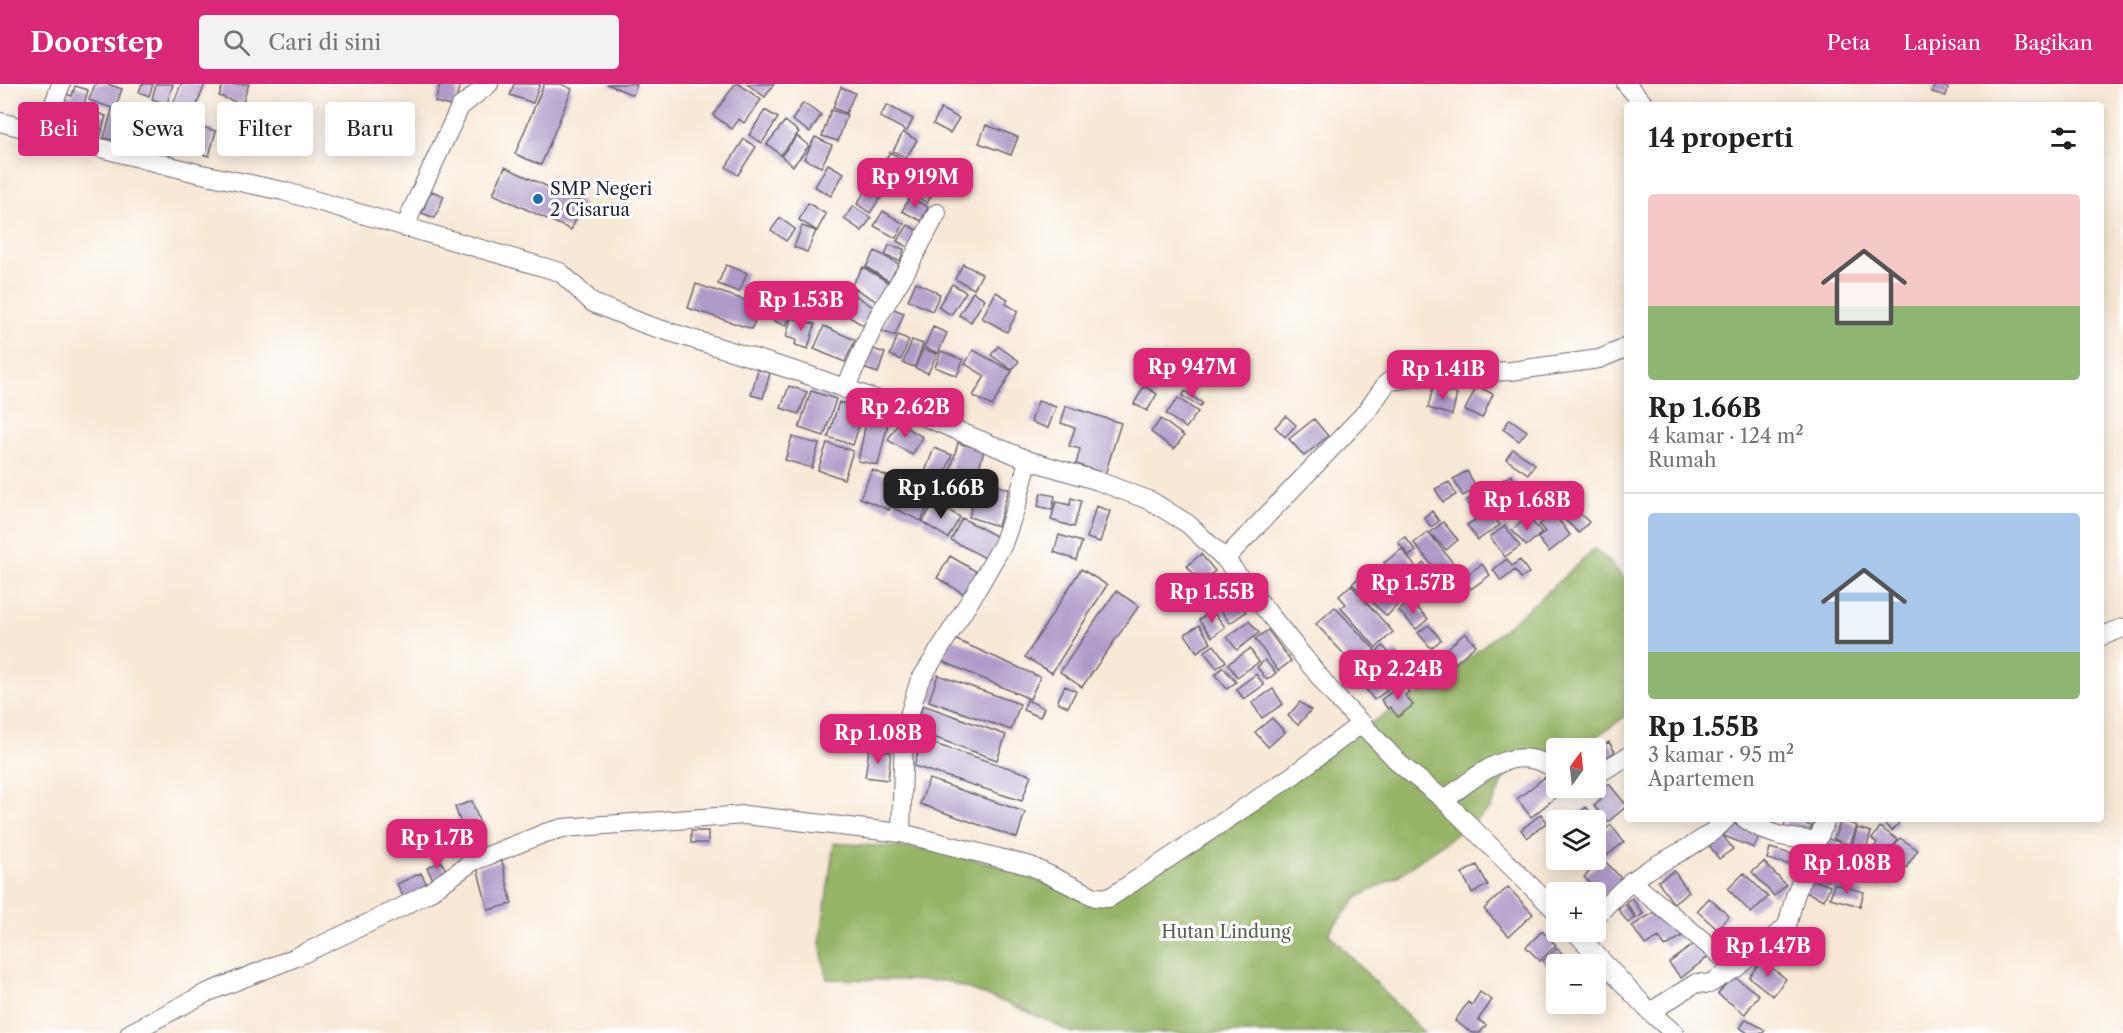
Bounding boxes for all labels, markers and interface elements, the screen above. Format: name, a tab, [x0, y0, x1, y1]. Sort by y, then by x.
search box	[199, 15, 619, 69]
text: Doorstep	[30, 25, 163, 59]
icon: search	[220, 26, 253, 59]
text: Cari di sini	[268, 29, 381, 56]
text: Peta	[1827, 30, 1870, 55]
text: Lapisan	[1903, 30, 1981, 55]
text: Bagikan	[2014, 30, 2093, 55]
chip: Beli	[18, 102, 99, 156]
chip: Sewa	[111, 102, 205, 156]
chip: Filter	[217, 102, 313, 156]
chip: Baru	[325, 102, 415, 156]
text: 14 properti	[1648, 122, 1793, 154]
icon: filters	[2047, 122, 2080, 155]
pin: Rp 919M	[860, 158, 970, 209]
text: Rp 919M	[871, 165, 959, 189]
place label: SMP Negeri 2 Cisarua	[550, 178, 653, 221]
marker: SMP Negeri 2 Cisarua	[531, 192, 545, 206]
icon: home	[1810, 233, 1918, 341]
pin: Rp 1.53B	[739, 281, 863, 332]
text: Rp 1.53B	[758, 288, 844, 312]
pin: Rp 947M	[1137, 348, 1247, 399]
pin: Rp 1.41B	[1381, 350, 1505, 401]
text: Rp 947M	[1147, 355, 1237, 379]
text: Rp 1.41B	[1401, 357, 1485, 381]
pin: Rp 2.62B	[843, 388, 967, 439]
text: Rp 1.66B	[1648, 392, 1761, 424]
text: Rp 2.62B	[860, 395, 950, 419]
text: 4 kamar · 124 m²	[1648, 424, 1804, 448]
text: Rumah	[1648, 448, 1717, 472]
pin: Rp 1.66B	[879, 469, 1003, 520]
text: Rp 1.66B	[897, 476, 985, 500]
pin: Rp 1.68B	[1465, 481, 1589, 532]
text: Rp 1.68B	[1483, 488, 1571, 512]
icon: home	[1810, 552, 1918, 660]
pin: Rp 1.57B	[1351, 564, 1475, 615]
text: Rp 1.57B	[1371, 571, 1455, 595]
pin: Rp 1.55B	[1150, 573, 1274, 624]
text: Rp 1.55B	[1169, 580, 1255, 604]
pin: Rp 2.24B	[1336, 650, 1460, 701]
text: Rp 2.24B	[1353, 657, 1443, 681]
text: Rp 1.55B	[1648, 711, 1759, 743]
pin: Rp 1.08B	[816, 714, 940, 765]
text: Rp 1.08B	[834, 721, 922, 745]
north arrow	[1546, 738, 1606, 798]
map controls	[1546, 738, 1606, 1014]
text: 3 kamar · 95 m²	[1648, 743, 1794, 767]
text: Apartemen	[1648, 767, 1755, 791]
button: layers	[1546, 810, 1606, 870]
pin: Rp 1.7B	[382, 819, 492, 870]
text: Rp 1.7B	[400, 826, 474, 850]
pin: Rp 1.08B	[1785, 844, 1909, 895]
text: Rp 1.08B	[1803, 851, 1891, 875]
button: +	[1546, 882, 1606, 942]
park label: Hutan Lindung	[1161, 921, 1291, 943]
pin: Rp 1.47B	[1706, 927, 1830, 978]
text: Rp 1.47B	[1725, 934, 1811, 958]
button: −	[1546, 954, 1606, 1014]

